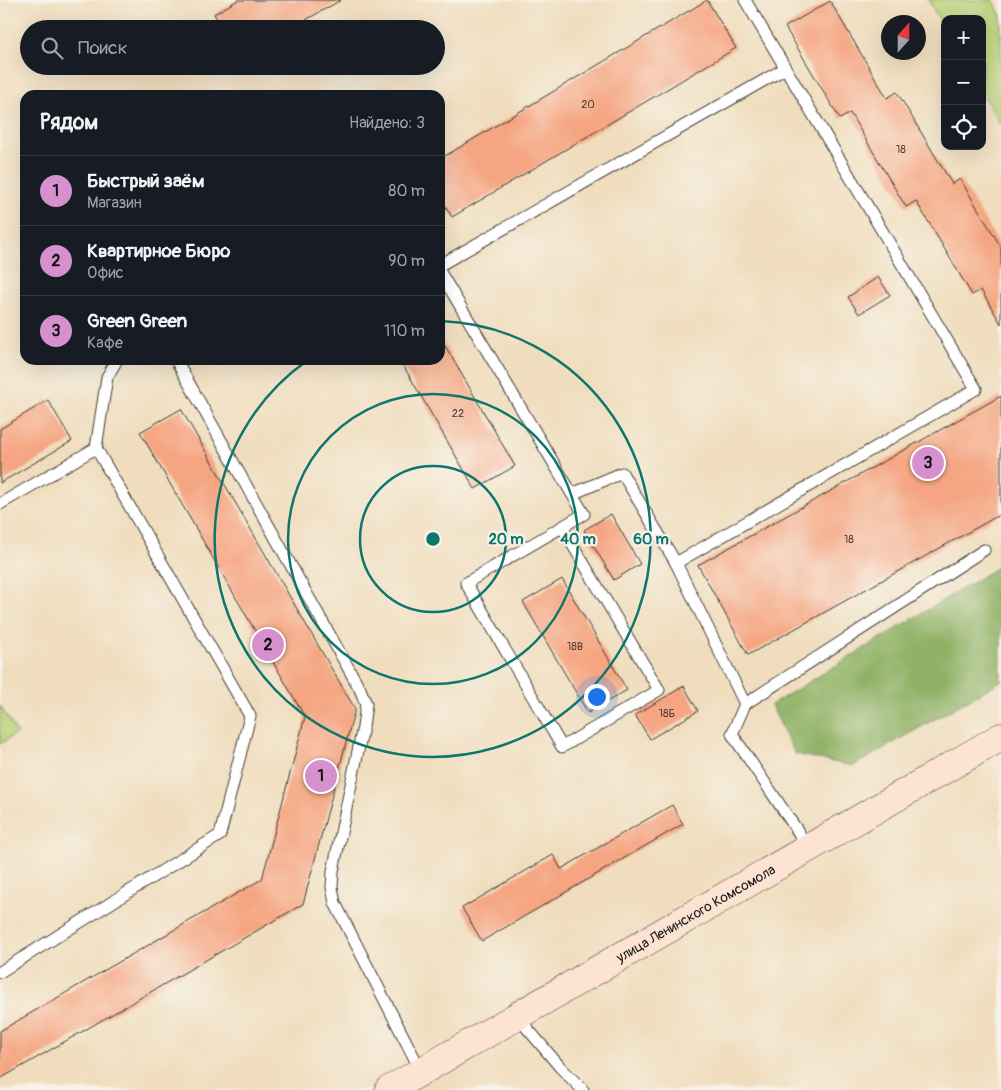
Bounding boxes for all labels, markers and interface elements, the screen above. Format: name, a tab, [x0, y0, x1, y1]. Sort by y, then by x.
north arrow	[881, 15, 926, 60]
map controls	[941, 15, 986, 150]
button: +	[941, 15, 986, 60]
search box	[20, 20, 445, 75]
icon: search	[38, 34, 66, 62]
text: Поиск	[78, 36, 128, 60]
button: −	[941, 60, 986, 105]
house number: 20	[581, 98, 595, 111]
button: locate	[941, 105, 986, 150]
text: Рядом	[40, 109, 98, 136]
text: Найдено: 3	[349, 113, 425, 133]
house number: 18	[896, 143, 906, 156]
text: Быстрый заём	[87, 169, 205, 193]
text: 1	[53, 181, 59, 201]
text: 80 m	[388, 181, 425, 201]
text: Магазин	[87, 193, 142, 213]
text: Квартирное Бюро	[87, 239, 231, 263]
text: 2	[52, 251, 60, 271]
text: 90 m	[388, 251, 425, 271]
text: Офис	[87, 263, 124, 283]
text: Green Green	[87, 309, 187, 333]
text: 3	[52, 321, 60, 341]
text: 110 m	[384, 321, 425, 341]
text: Кафе	[87, 333, 123, 353]
house number: 22	[452, 407, 464, 420]
pin: 3	[912, 444, 944, 482]
centre of rings	[424, 530, 442, 548]
text: 20 m	[488, 530, 524, 549]
text: 40 m	[560, 530, 596, 549]
text: 60 m	[633, 530, 669, 549]
house number: 18	[844, 533, 854, 546]
pin: 2	[252, 626, 284, 664]
house number: 18В	[567, 640, 583, 653]
your location	[584, 684, 610, 710]
house number: 18Б	[659, 707, 675, 720]
pin: 1	[305, 757, 337, 795]
street label: улица Ленинского Комсомола	[612, 861, 778, 967]

